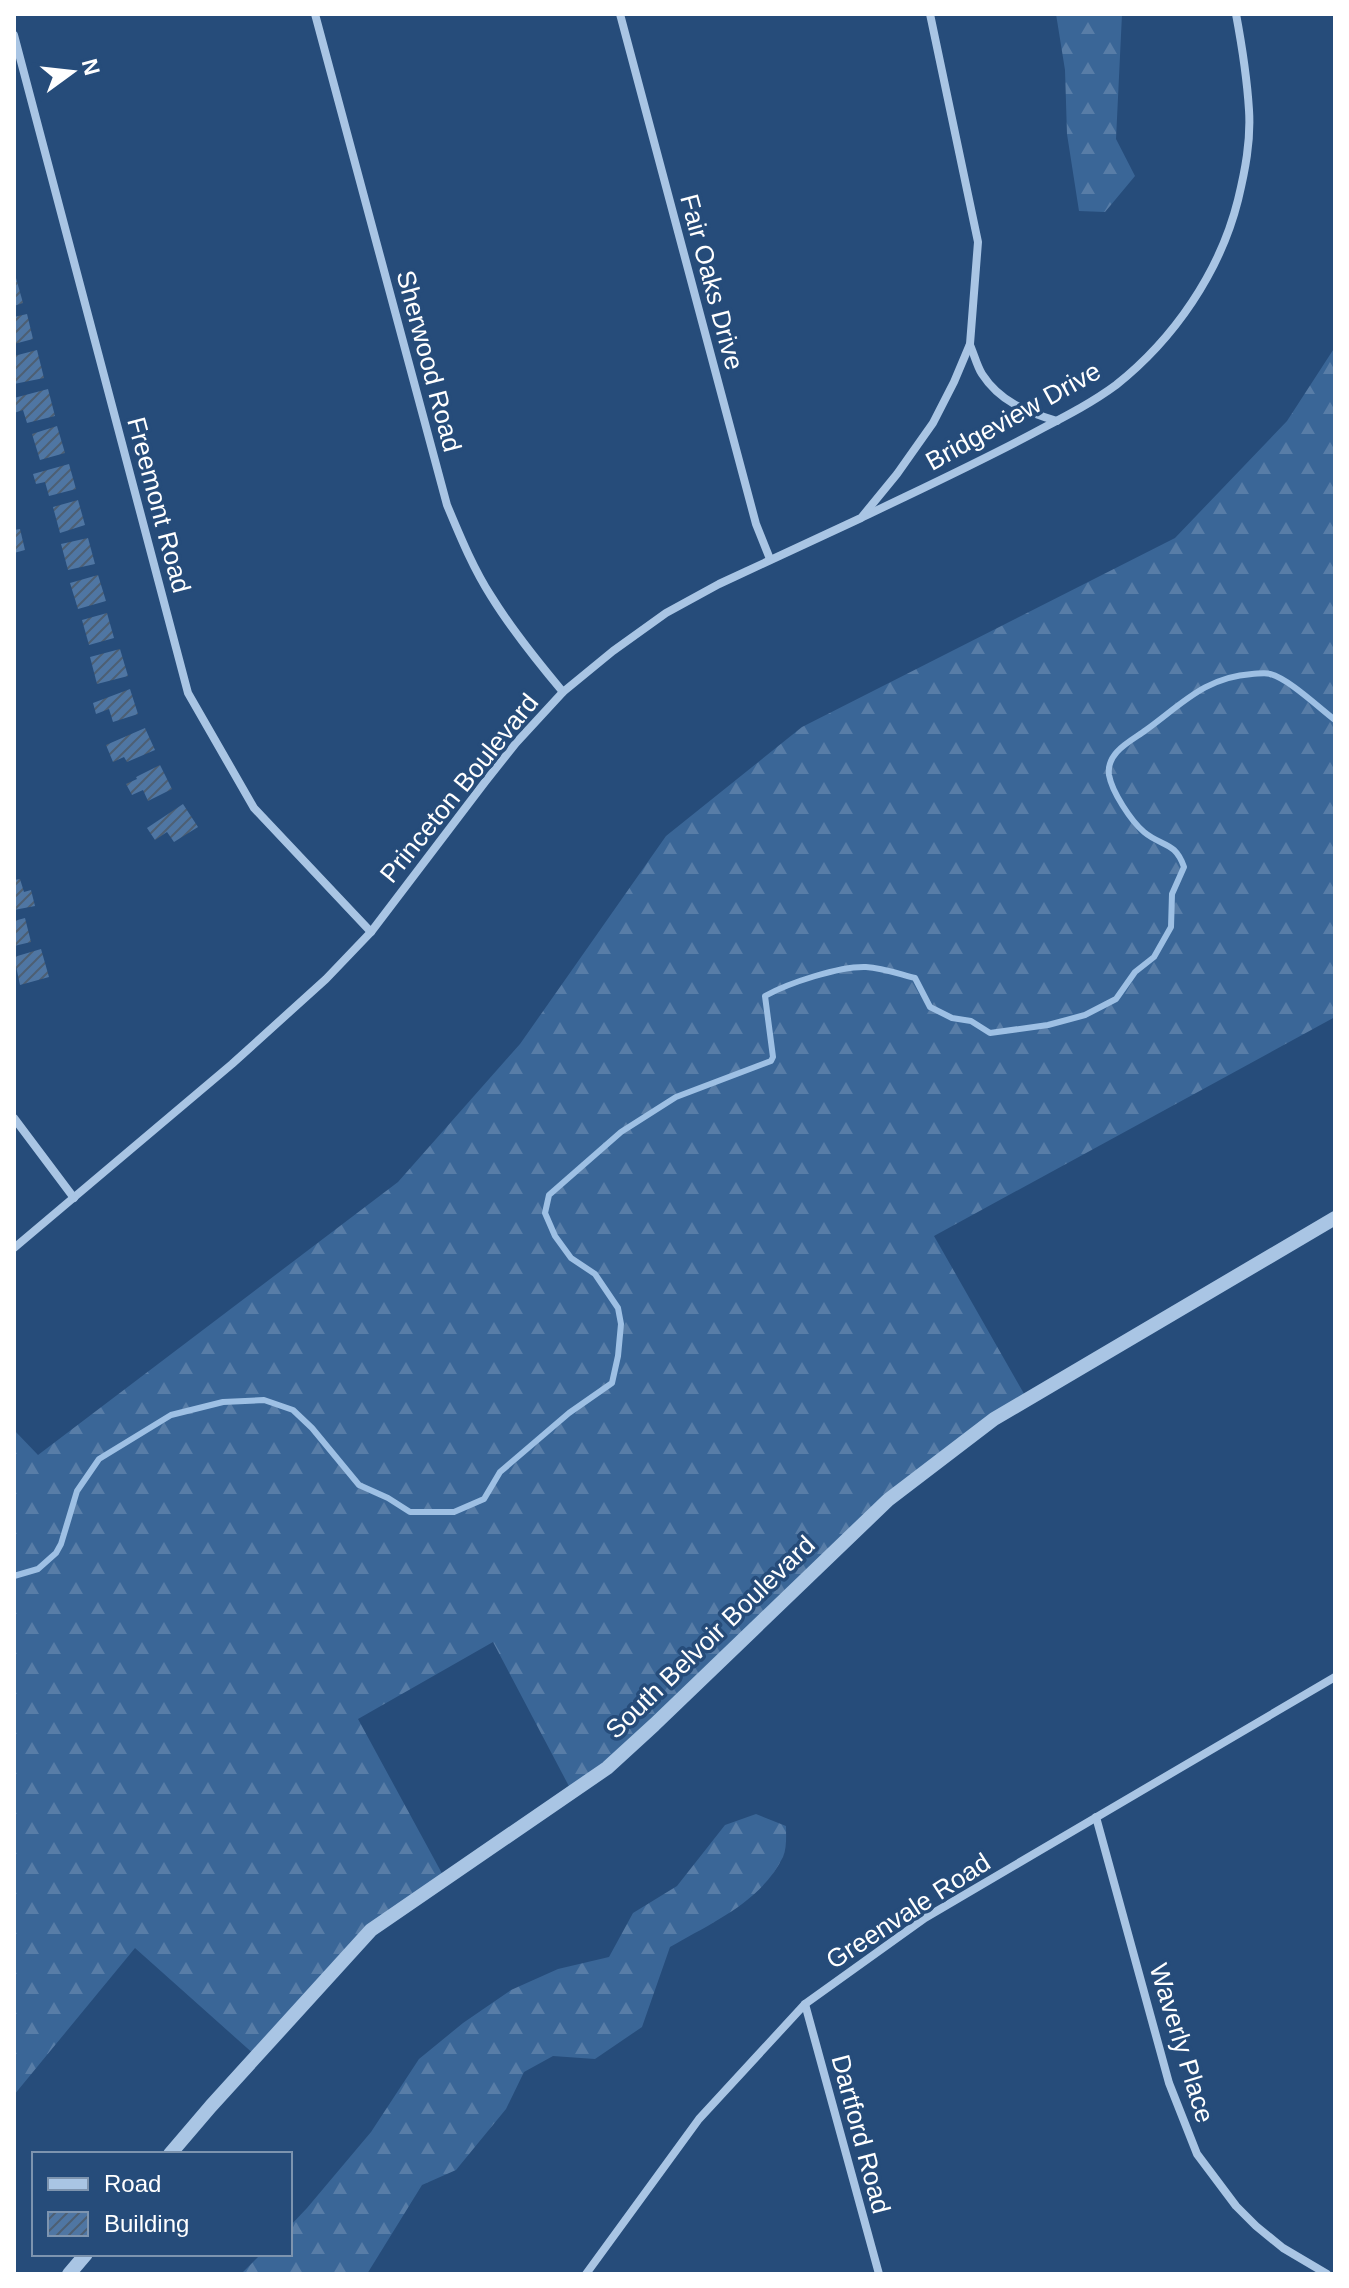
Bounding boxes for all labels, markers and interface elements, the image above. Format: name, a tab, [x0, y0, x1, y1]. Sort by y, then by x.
north arrow	[32, 32, 112, 112]
text: N	[77, 56, 105, 78]
street label: Fair Oaks Drive	[674, 191, 750, 373]
street label: Sherwood Road	[390, 267, 468, 455]
street label: Bridgeview Drive	[920, 356, 1106, 476]
street label: Freemont Road	[121, 414, 197, 596]
street label: Princeton Boulevard	[374, 688, 544, 888]
street label: South Belvoir Boulevard	[599, 1529, 821, 1745]
street label: Greenvale Road	[820, 1847, 996, 1975]
street label: Waverly Place	[1144, 1960, 1220, 2126]
street label: Dartford Road	[825, 2051, 897, 2217]
legend	[32, 2152, 292, 2256]
text: Road	[104, 2170, 161, 2197]
text: Building	[104, 2210, 189, 2237]

